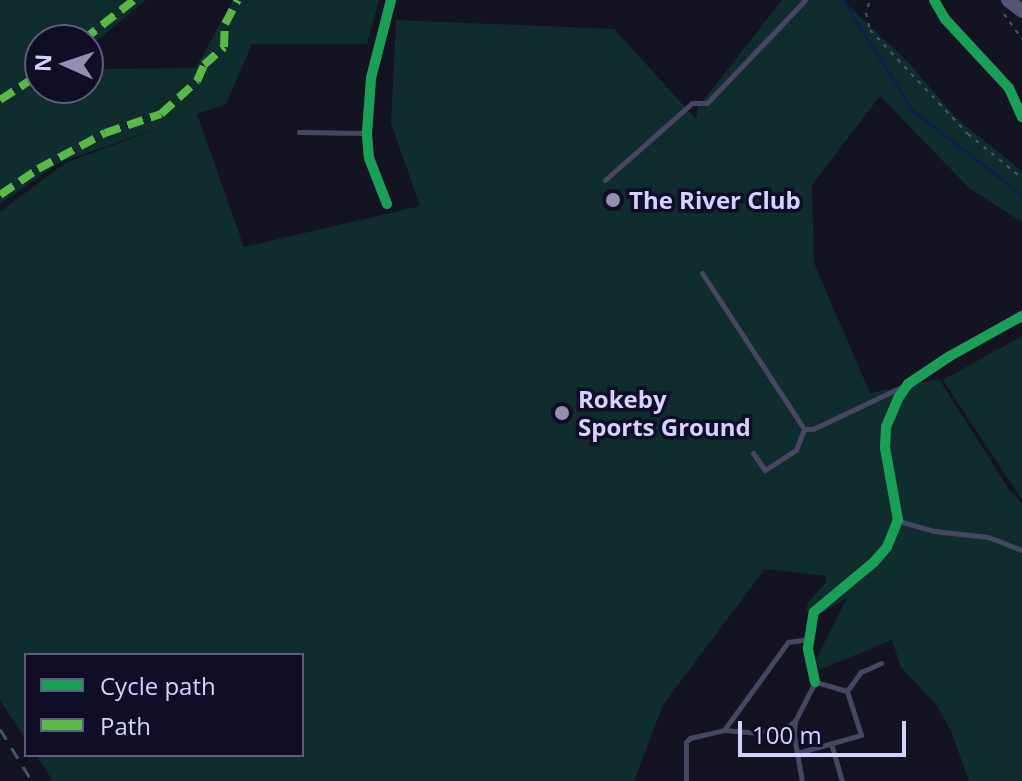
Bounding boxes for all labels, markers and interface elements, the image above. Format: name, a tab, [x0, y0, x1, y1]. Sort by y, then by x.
north arrow	[24, 24, 104, 104]
text: N	[27, 53, 57, 73]
place label: The River Club	[629, 186, 801, 214]
marker: The River Club	[604, 191, 622, 209]
place label: Rokeby Sports Ground	[578, 385, 751, 441]
marker: Rokeby Sports Ground	[553, 404, 571, 422]
legend	[24, 653, 304, 757]
text: Cycle path	[100, 669, 216, 702]
scale bar	[742, 705, 910, 755]
text: Path	[100, 709, 151, 742]
text: 100 m	[752, 718, 822, 751]

